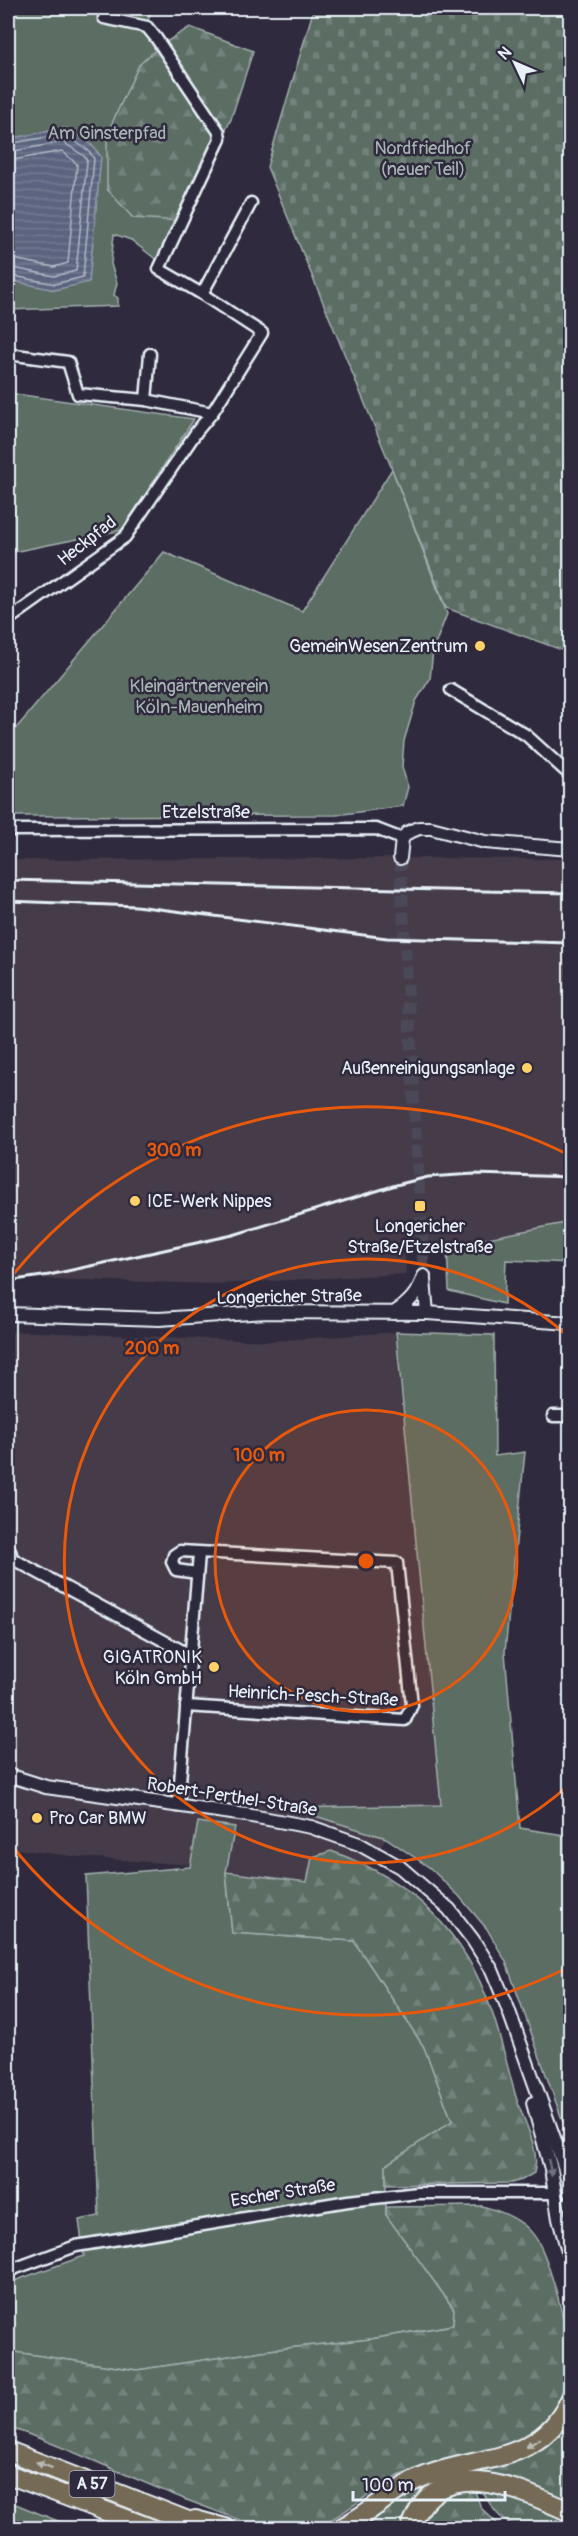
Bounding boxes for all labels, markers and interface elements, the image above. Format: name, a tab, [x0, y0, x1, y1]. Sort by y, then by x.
north arrow	[485, 33, 545, 93]
text: N	[494, 42, 516, 64]
park label: Am Ginsterpfad	[48, 122, 166, 145]
park label: Nordfriedhof (neuer Teil)	[375, 137, 472, 181]
street label: Heckpfad	[53, 511, 121, 571]
place label: GemeinWesenZentrum	[289, 635, 468, 658]
marker: GemeinWesenZentrum	[473, 639, 487, 653]
park label: Kleingärtnerverein Köln-Mauenheim	[129, 675, 269, 719]
street label: Etzelstraße	[162, 801, 250, 824]
place label: Außenreinigungsanlage	[341, 1057, 515, 1080]
marker: Außenreinigungsanlage	[520, 1061, 534, 1075]
text: 300 m	[147, 1139, 201, 1162]
place label: ICE-Werk Nippes	[147, 1190, 272, 1213]
marker: ICE-Werk Nippes	[128, 1194, 142, 1208]
marker: Longericher Straße/Etzelstraße	[413, 1199, 427, 1213]
place label: Longericher Straße/Etzelstraße	[347, 1215, 493, 1259]
street label: Longericher Straße	[216, 1284, 362, 1310]
text: 200 m	[125, 1337, 179, 1360]
text: 100 m	[233, 1444, 285, 1467]
centre of rings	[356, 1551, 376, 1571]
place label: GIGATRONIK Köln GmbH	[103, 1646, 202, 1690]
marker: GIGATRONIK Köln GmbH	[207, 1660, 221, 1674]
street label: Heinrich-Pesch-Straße	[227, 1680, 399, 1712]
street label: Robert-Perthel-Straße	[145, 1772, 319, 1822]
place label: Pro Car BMW	[49, 1807, 147, 1830]
marker: Pro Car BMW	[30, 1811, 44, 1825]
one-way arrow	[546, 2158, 555, 2177]
street label: Escher Straße	[229, 2173, 337, 2213]
one-way arrow	[524, 2438, 541, 2449]
one-way arrow	[34, 2460, 52, 2470]
scale bar	[353, 2464, 504, 2502]
road number: A 57	[70, 2471, 115, 2497]
text: 100 m	[362, 2474, 414, 2497]

